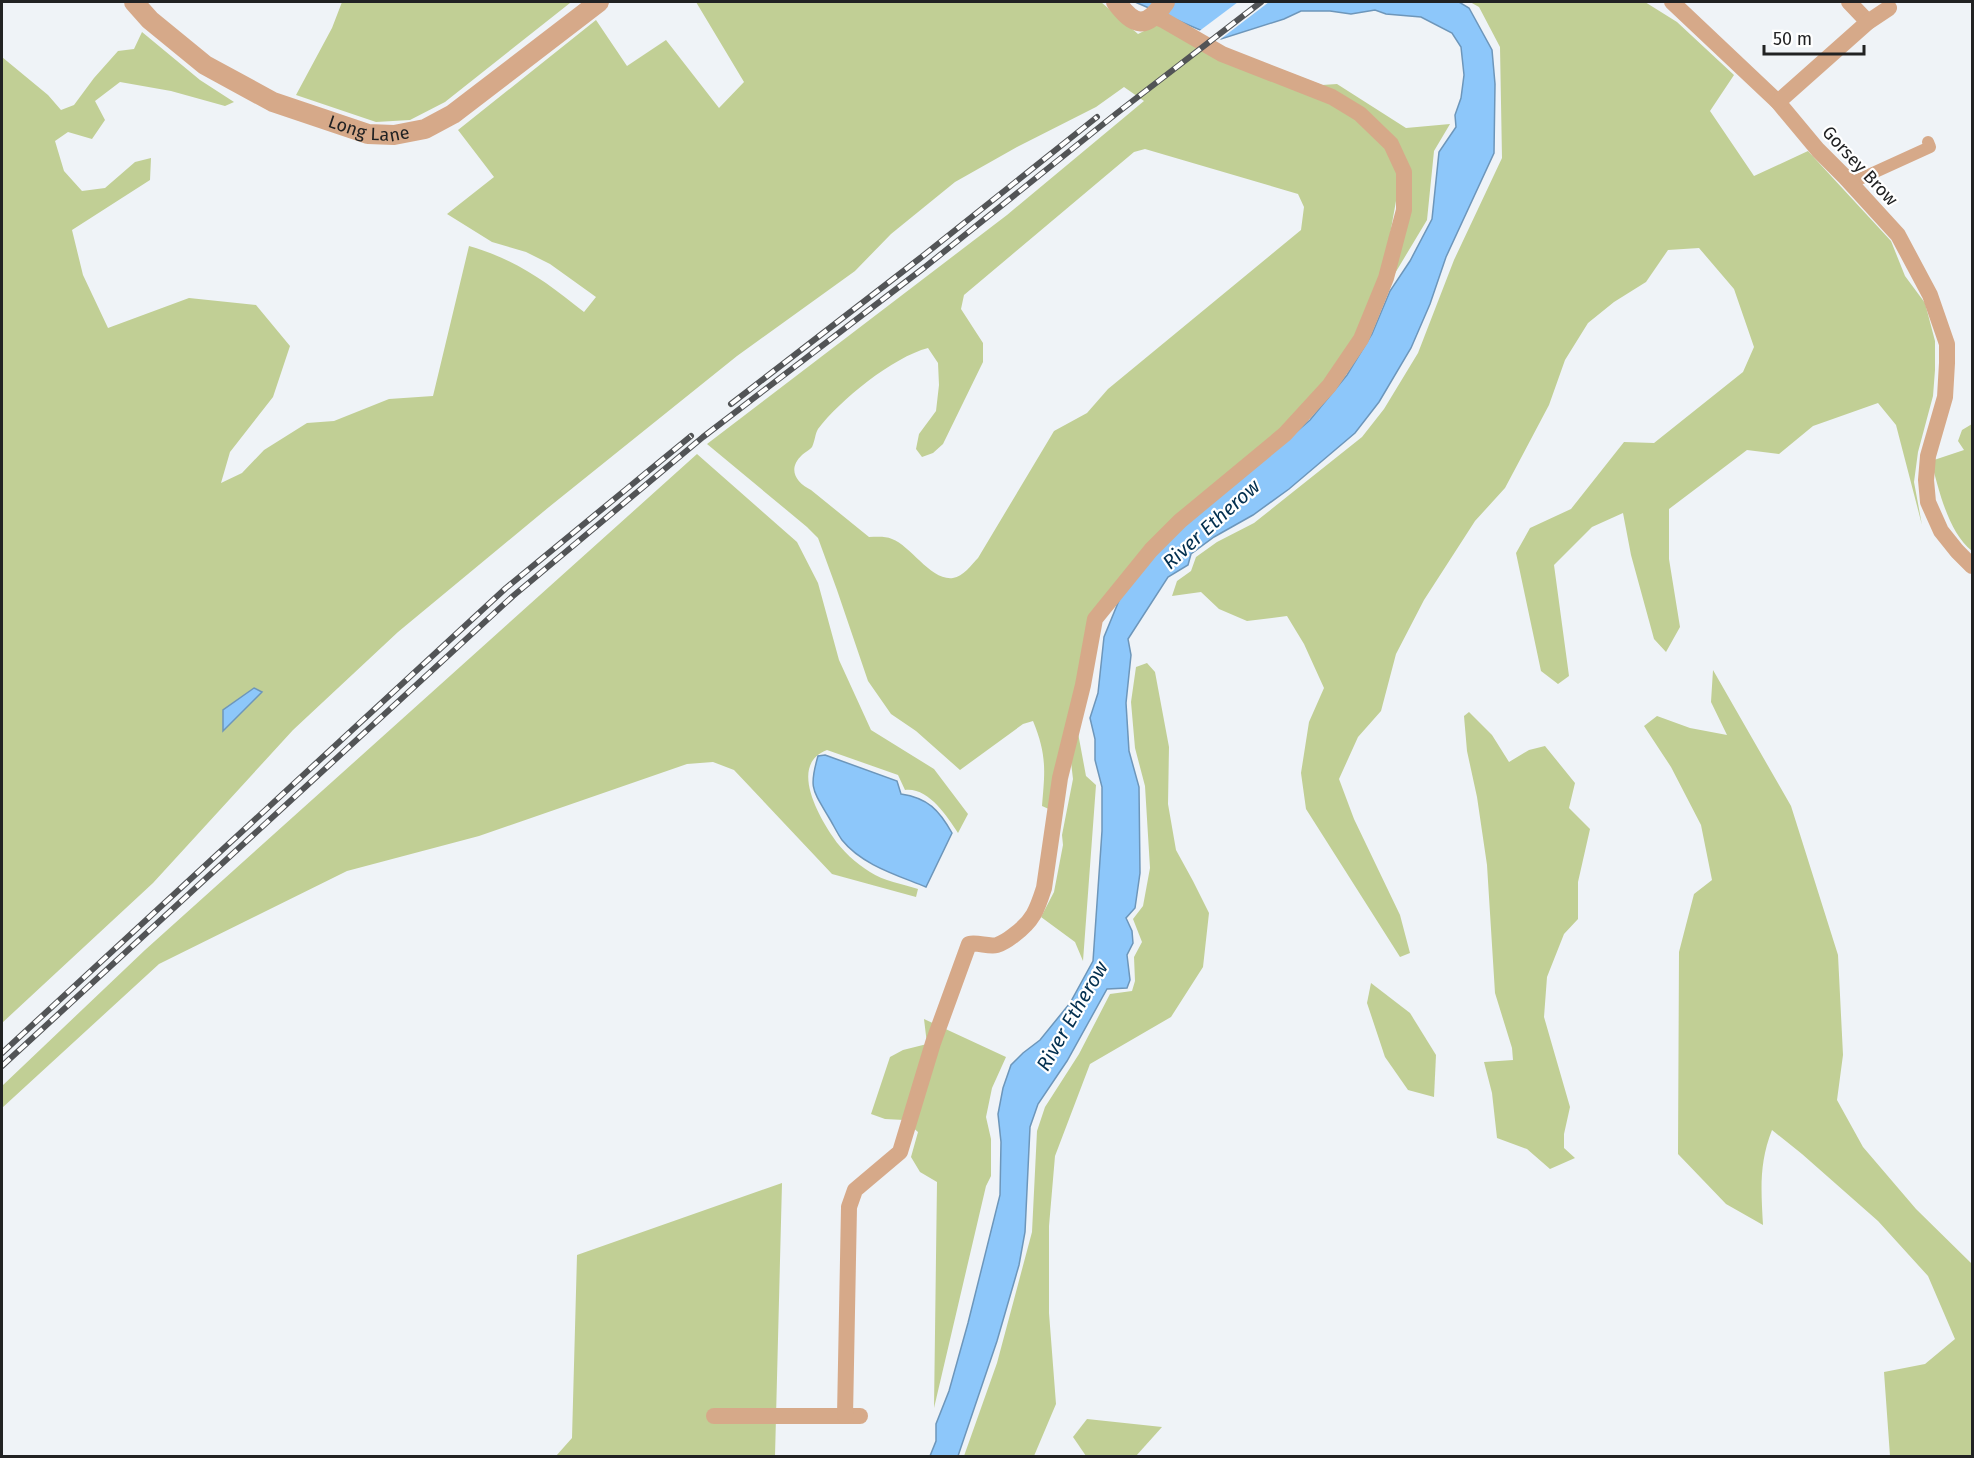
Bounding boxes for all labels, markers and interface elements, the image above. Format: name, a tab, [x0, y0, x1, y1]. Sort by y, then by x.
scale bar	[1764, 18, 1864, 56]
text: 50 m	[1773, 28, 1812, 50]
street label: Long Lane	[325, 110, 411, 147]
street label: Gorsey Brow	[1817, 122, 1903, 211]
water label: River Etherow	[1157, 474, 1265, 574]
water label: River Etherow	[1031, 956, 1113, 1075]

